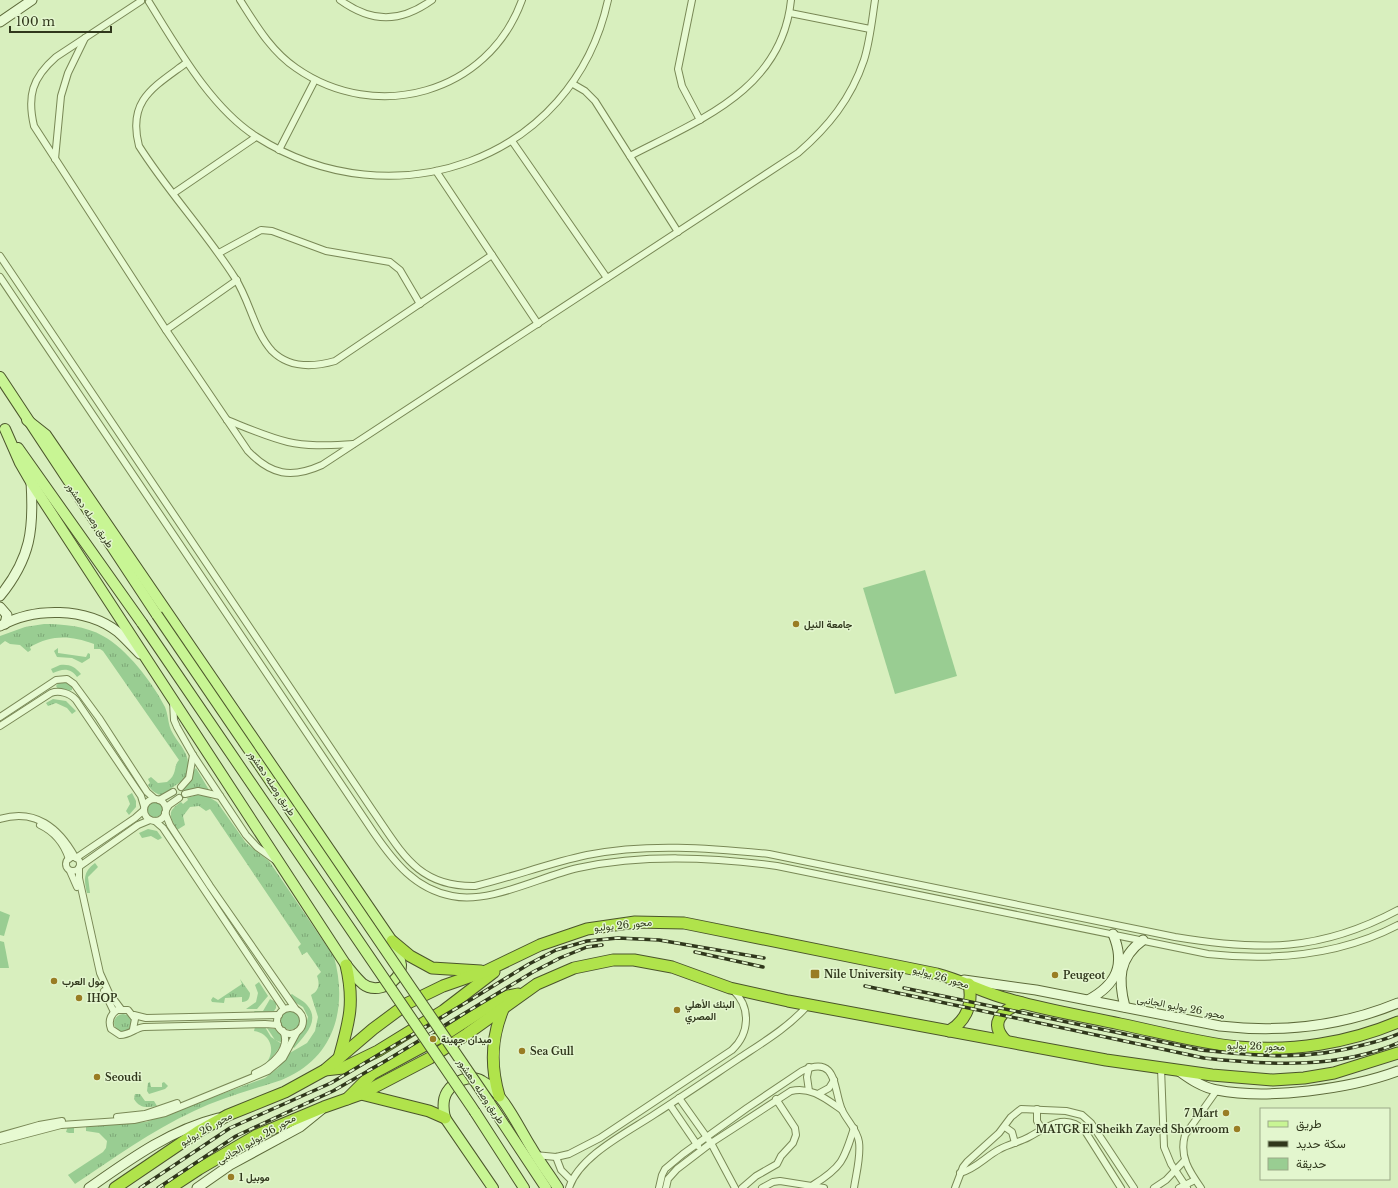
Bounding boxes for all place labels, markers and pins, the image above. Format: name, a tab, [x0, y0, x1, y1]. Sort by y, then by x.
place label: جامعة النيل	[804, 618, 853, 631]
marker: جامعة النيل	[791, 619, 801, 629]
marker: Nile University	[809, 968, 821, 980]
place label: Nile University	[824, 968, 904, 981]
place label: Peugeot	[1063, 969, 1105, 982]
marker: Peugeot	[1050, 970, 1060, 980]
place label: مول العرب	[62, 975, 105, 988]
marker: مول العرب	[49, 976, 59, 986]
place label: IHOP	[87, 992, 117, 1005]
marker: IHOP	[74, 993, 84, 1003]
place label: البنك الأهلي المصري	[685, 998, 735, 1025]
marker: البنك الأهلي المصري	[672, 1005, 682, 1015]
place label: ميدان جهينة	[441, 1033, 492, 1046]
marker: ميدان جهينة	[428, 1034, 438, 1044]
place label: Sea Gull	[530, 1045, 574, 1058]
marker: Sea Gull	[517, 1046, 527, 1056]
place label: Seoudi	[105, 1071, 142, 1084]
marker: Seoudi	[92, 1072, 102, 1082]
place label: 7 Mart	[1184, 1107, 1218, 1120]
marker: 7 Mart	[1221, 1108, 1231, 1118]
place label: MATGR El Sheikh Zayed Showroom	[1036, 1123, 1229, 1136]
marker: MATGR El Sheikh Zayed Showroom	[1232, 1124, 1242, 1134]
place label: موبيل 1	[239, 1171, 270, 1184]
marker: موبيل 1	[226, 1172, 236, 1182]

